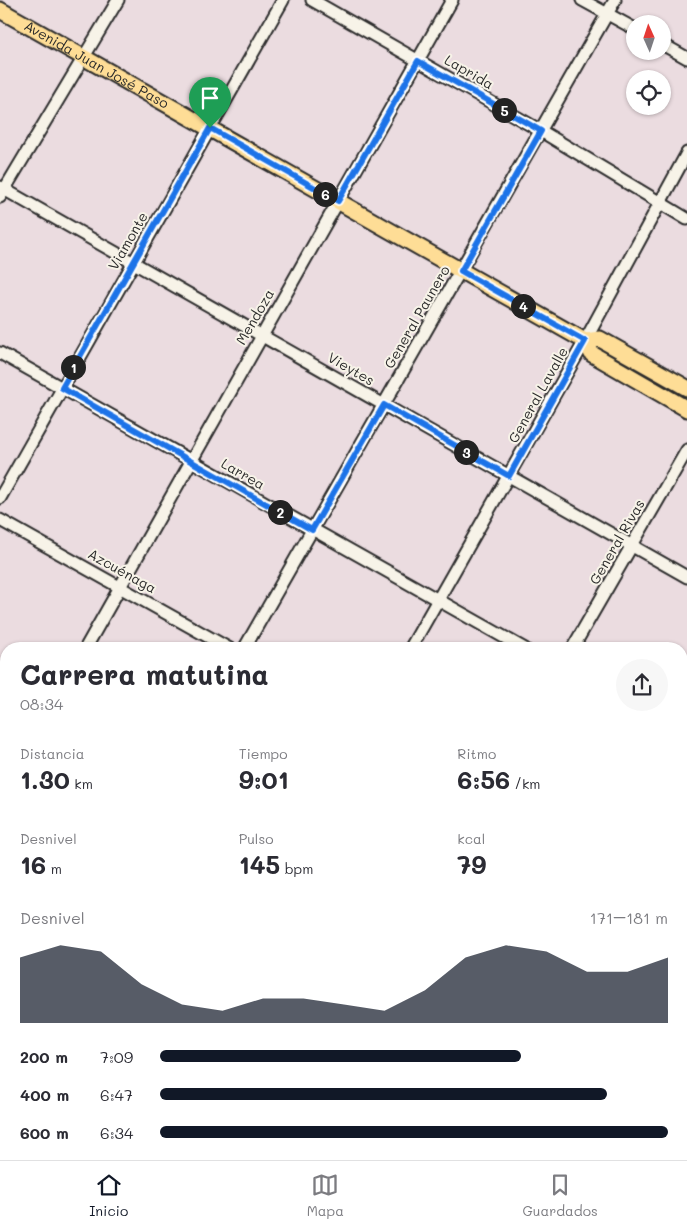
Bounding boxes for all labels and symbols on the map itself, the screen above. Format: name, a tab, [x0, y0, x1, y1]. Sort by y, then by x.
north arrow	[626, 15, 671, 60]
street label: Avenida Juan José Paso	[21, 16, 173, 113]
street label: Laprida	[441, 50, 497, 93]
pin	[189, 77, 231, 128]
pin: 5	[492, 98, 516, 122]
pin: 6	[312, 182, 338, 206]
street label: Viamonte	[103, 208, 152, 273]
street label: General Paunero	[379, 262, 454, 372]
street label: Mendoza	[231, 285, 278, 348]
pin: 4	[510, 294, 536, 318]
street label: General Lavalle	[503, 343, 572, 446]
street label: Vieytes	[324, 348, 378, 390]
pin: 1	[60, 354, 86, 380]
pin: 3	[454, 440, 478, 464]
street label: Larrea	[218, 453, 269, 494]
street label: General Rivas	[584, 496, 649, 588]
pin: 2	[268, 500, 292, 524]
street label: Azcuénaga	[85, 544, 160, 597]

